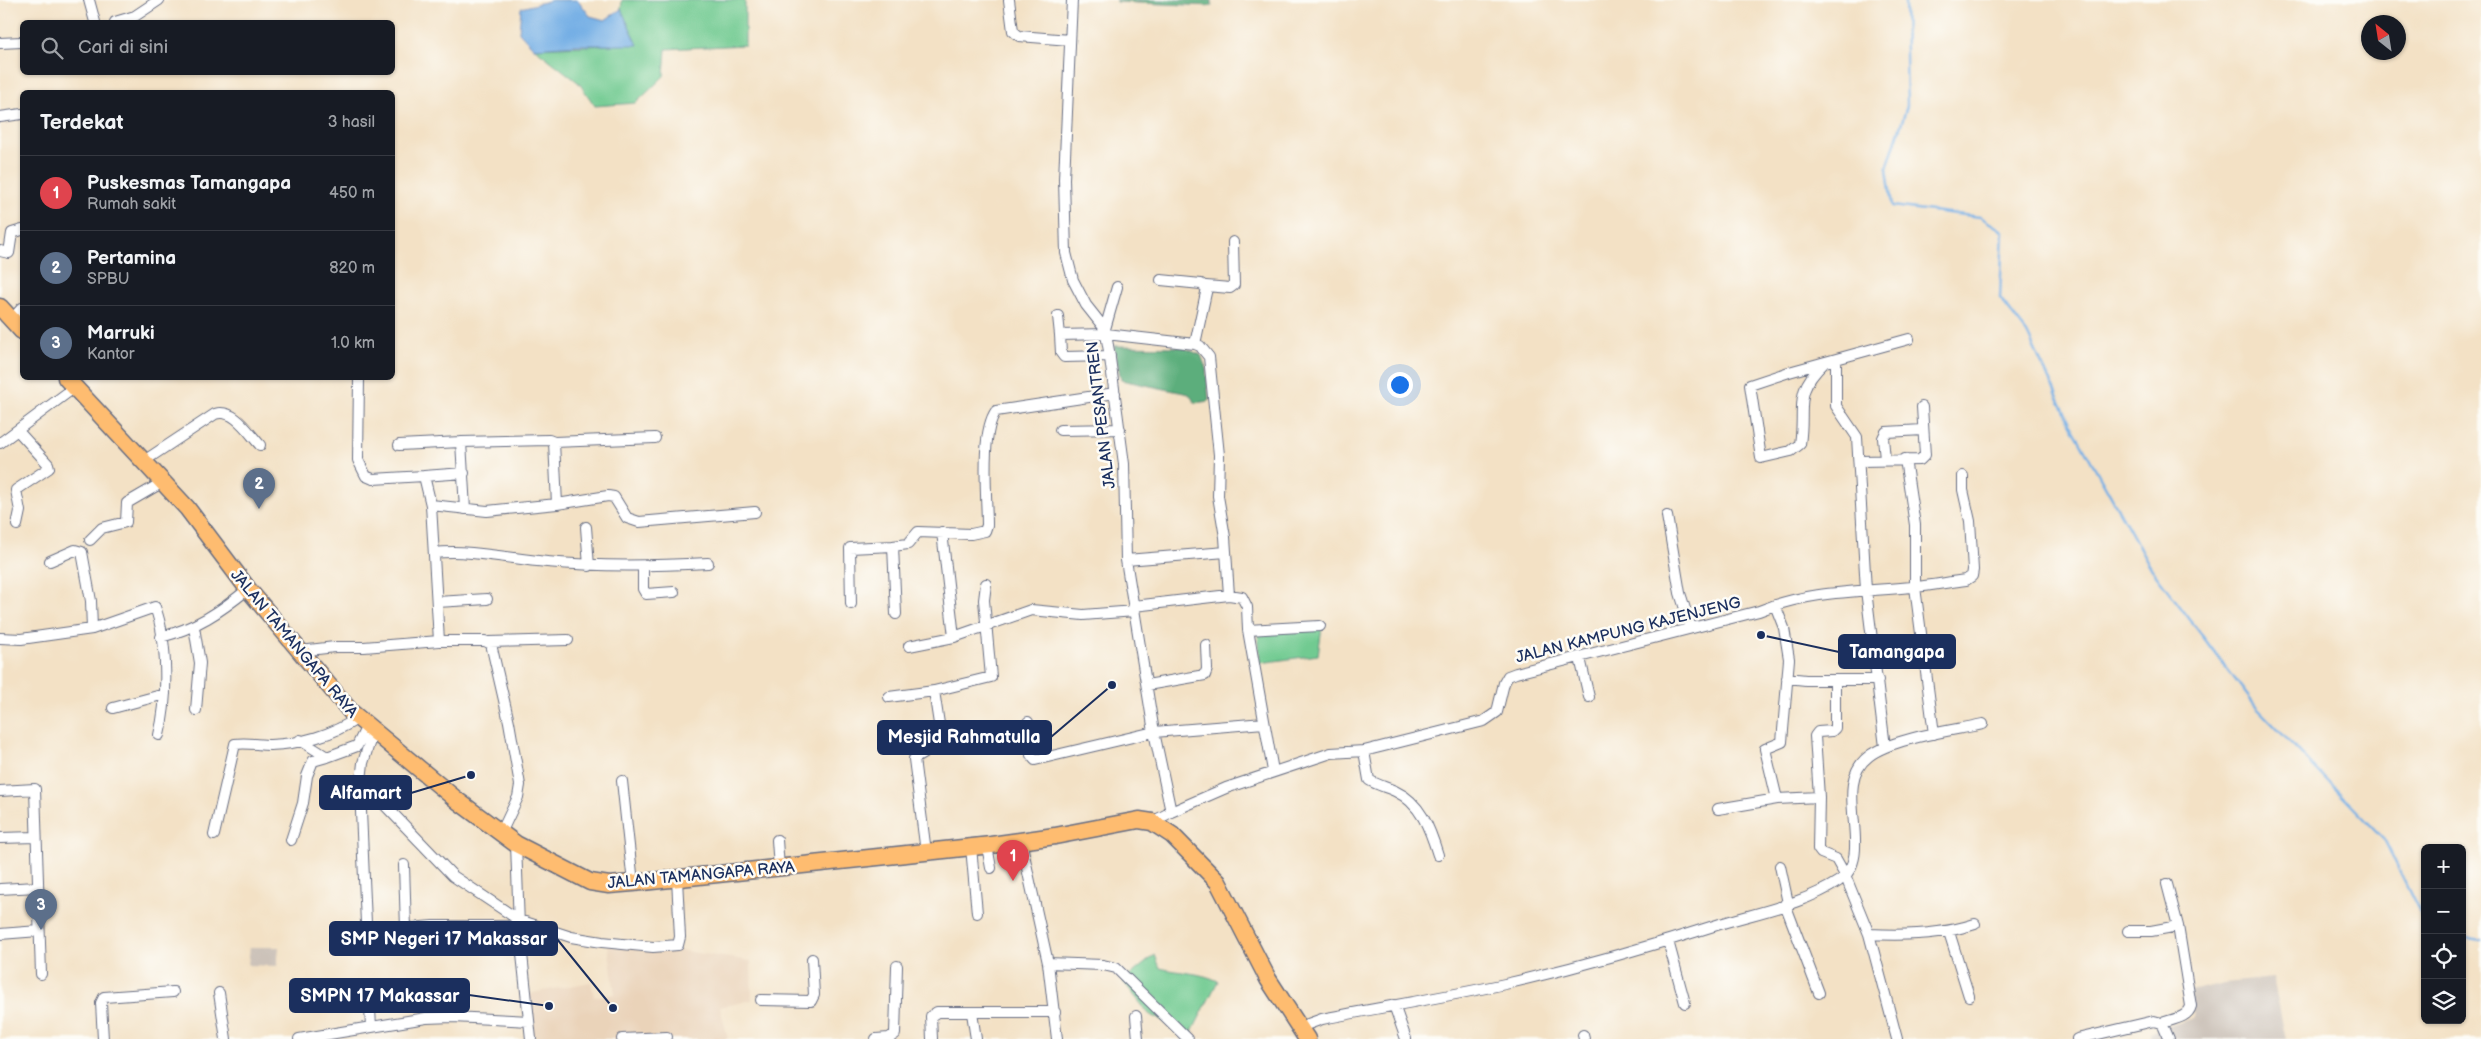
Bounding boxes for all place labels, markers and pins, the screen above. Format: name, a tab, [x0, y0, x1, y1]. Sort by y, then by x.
pin: 2	[243, 468, 275, 509]
callout: Tamangapa	[1839, 635, 1955, 668]
callout: Mesjid Rahmatulla	[878, 721, 1051, 754]
callout: Alfamart	[320, 776, 411, 809]
pin: 1	[997, 840, 1029, 881]
pin: 3	[25, 889, 57, 930]
callout: SMP Negeri 17 Makassar	[330, 922, 557, 955]
callout: SMPN 17 Makassar	[290, 979, 469, 1012]

